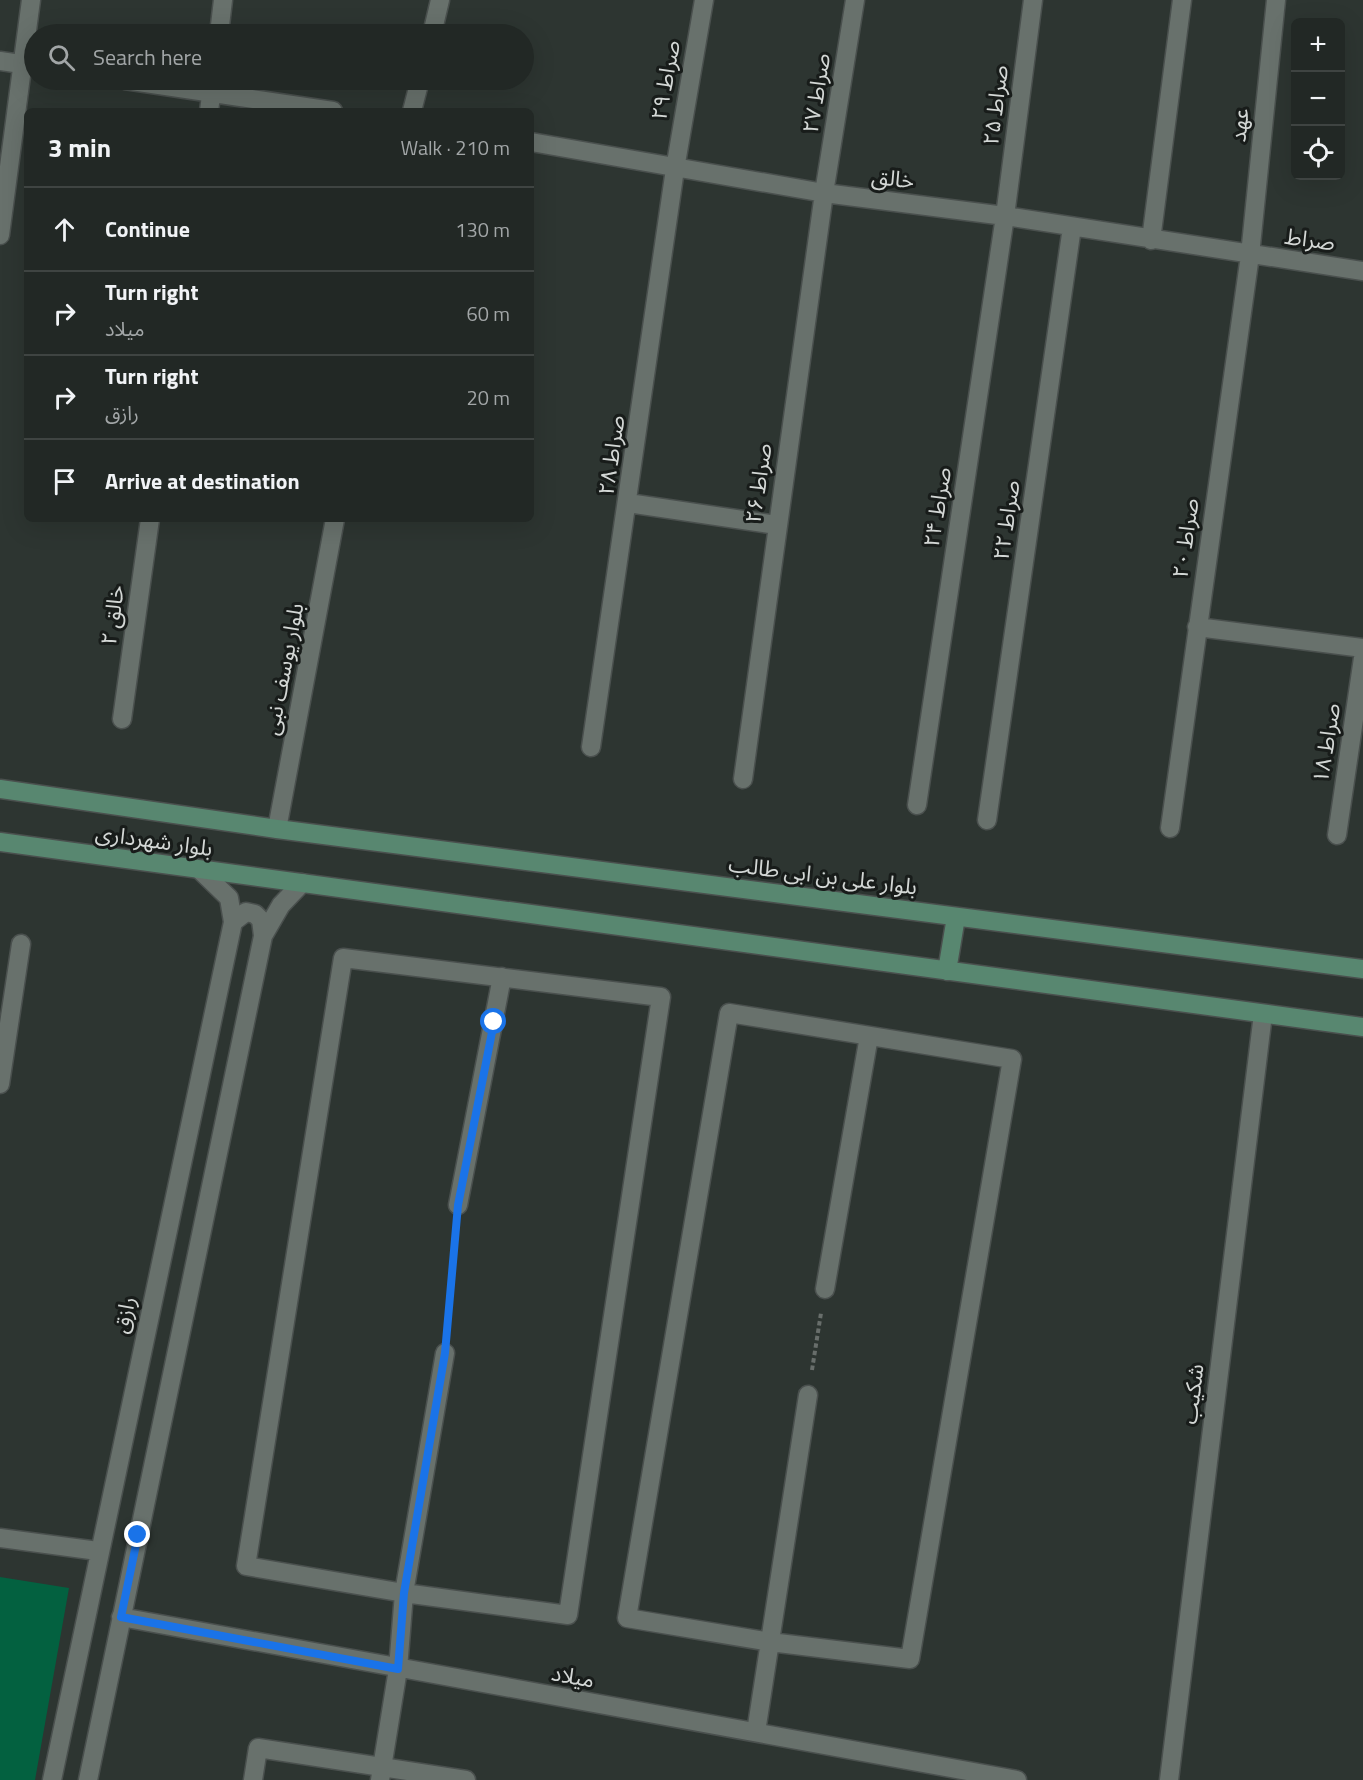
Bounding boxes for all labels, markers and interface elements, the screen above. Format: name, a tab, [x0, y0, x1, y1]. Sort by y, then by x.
map controls	[1291, 18, 1345, 180]
button: +	[1291, 18, 1345, 72]
search box	[24, 24, 534, 90]
street label: صراط ۲۹	[641, 37, 689, 123]
text: Search here	[93, 40, 202, 74]
icon: search	[45, 41, 78, 74]
street label: صراط ۲۷	[793, 51, 839, 135]
street label: صراط ۲۵	[973, 63, 1017, 147]
button: −	[1291, 72, 1345, 126]
street label: عهد	[1220, 106, 1258, 144]
button: locate	[1291, 126, 1345, 180]
text: 3 min	[48, 128, 111, 167]
text: Walk · 210 m	[401, 132, 510, 163]
street label: خالق	[870, 159, 916, 197]
text: Continue	[105, 212, 190, 246]
icon: ahead	[48, 213, 81, 246]
text: 130 m	[455, 214, 510, 245]
street label: صراط	[1283, 219, 1337, 259]
text: Turn right	[105, 275, 199, 309]
icon: right	[48, 297, 81, 330]
text: 60 m	[466, 298, 510, 329]
text: میلاد	[105, 313, 144, 344]
text: Turn right	[105, 359, 199, 393]
icon: right	[48, 381, 81, 414]
text: 20 m	[466, 382, 510, 413]
text: رازق	[105, 397, 139, 428]
street label: صراط ۲۸	[589, 413, 633, 497]
street label: صراط ۲۶	[736, 441, 780, 525]
text: Arrive at destination	[105, 464, 300, 498]
icon: arrive	[48, 465, 81, 498]
street label: صراط ۲۴	[914, 465, 960, 549]
street label: صراط ۲۲	[984, 478, 1028, 562]
street label: صراط ۲۰	[1163, 496, 1207, 580]
street label: خالق ۲	[91, 583, 133, 647]
street label: بلوار یوسف نبی	[254, 600, 312, 738]
street label: صراط ۱۸	[1303, 701, 1349, 785]
street label: بلوار شهرداری	[93, 815, 215, 865]
street label: بلوار علی بن ابی طالب	[727, 847, 919, 903]
route start	[480, 1008, 506, 1034]
street label: رازق	[104, 1293, 144, 1337]
street label: شکیب	[1171, 1362, 1213, 1426]
route end	[124, 1521, 150, 1547]
street label: میلاد	[549, 1655, 597, 1697]

